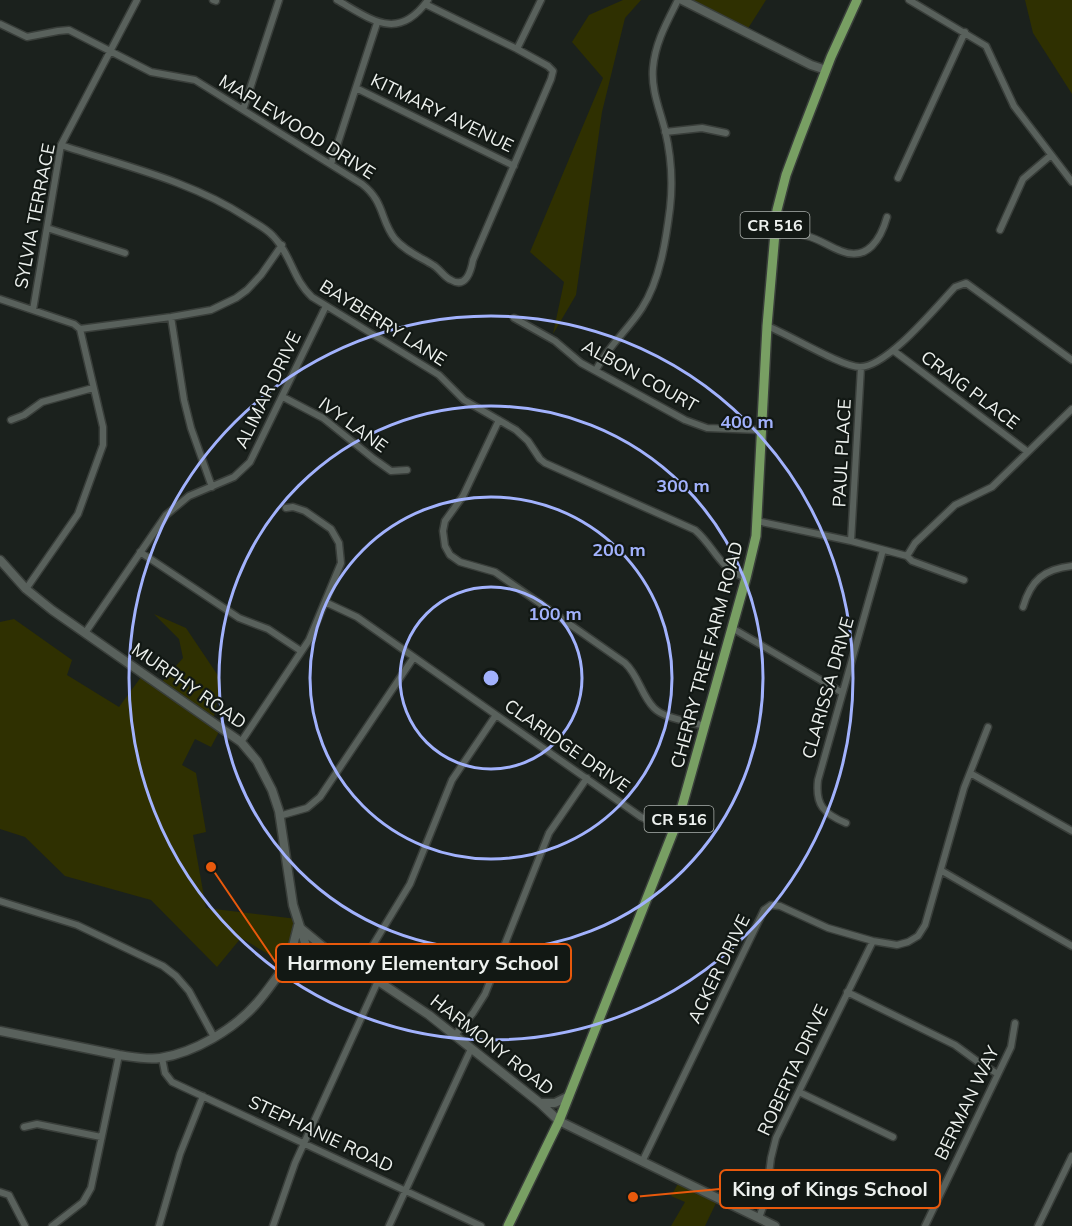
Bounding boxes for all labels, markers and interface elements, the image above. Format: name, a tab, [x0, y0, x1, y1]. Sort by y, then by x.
street label: KITMARY AVENUE	[367, 68, 517, 157]
street label: MAPLEWOOD DRIVE	[215, 69, 380, 184]
street label: SYLVIA TERRACE	[9, 141, 60, 290]
road number: CR 516	[740, 212, 810, 238]
street label: BAYBERRY LANE	[316, 274, 451, 371]
street label: ALIMAR DRIVE	[229, 328, 306, 452]
street label: ALBON COURT	[578, 334, 702, 417]
street label: CRAIG PLACE	[917, 345, 1024, 434]
street label: IVY LANE	[314, 392, 392, 457]
street label: PAUL PLACE	[827, 398, 856, 508]
text: 400 m	[720, 410, 774, 433]
text: 300 m	[656, 474, 710, 497]
text: 200 m	[592, 538, 646, 561]
street label: CHERRY TREE FARM ROAD	[665, 539, 748, 771]
text: 100 m	[528, 602, 582, 625]
street label: CLARISSA DRIVE	[796, 614, 859, 761]
street label: MURPHY ROAD	[127, 637, 251, 734]
centre of rings	[481, 668, 501, 688]
street label: CLARIDGE DRIVE	[500, 694, 634, 797]
road number: CR 516	[644, 806, 714, 832]
street label: ACKER DRIVE	[682, 911, 755, 1027]
callout: Harmony Elementary School	[276, 944, 571, 982]
text: Harmony Elementary School	[287, 950, 559, 975]
street label: HARMONY ROAD	[426, 989, 559, 1100]
street label: ROBERTA DRIVE	[752, 1000, 833, 1139]
street label: BERMAN WAY	[929, 1041, 1005, 1164]
street label: STEPHANIE ROAD	[245, 1090, 397, 1177]
callout: King of Kings School	[720, 1170, 940, 1208]
text: King of Kings School	[732, 1176, 928, 1201]

